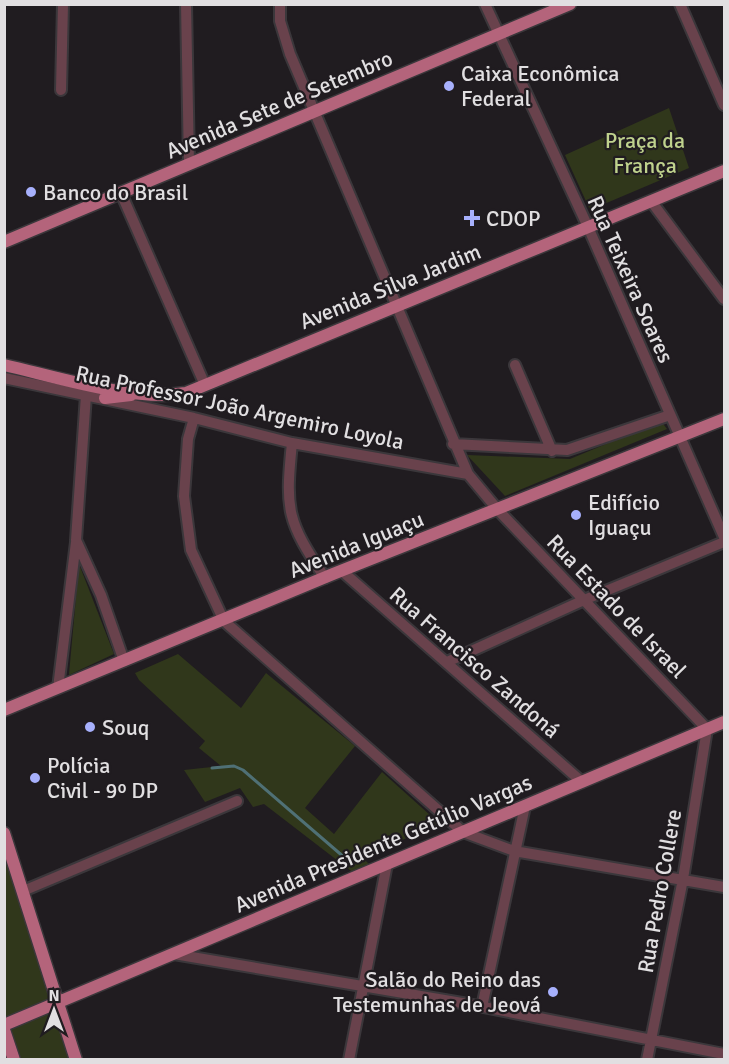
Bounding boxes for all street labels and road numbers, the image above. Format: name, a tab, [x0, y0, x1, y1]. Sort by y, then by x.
street label: Avenida Sete de Setembro	[162, 44, 397, 164]
street label: Rua Teixeira Soares	[582, 191, 680, 367]
street label: Avenida Silva Jardim	[296, 238, 485, 335]
street label: Rua Professor João Argemiro Loyola	[73, 359, 406, 456]
street label: Avenida Iguaçu	[285, 505, 428, 584]
street label: Rua Estado de Israel	[541, 529, 692, 684]
street label: Rua Francisco Zandoná	[384, 581, 565, 744]
street label: Avenida Presidente Getúlio Vargas	[230, 768, 536, 919]
street label: Rua Pedro Collere	[632, 807, 687, 975]

